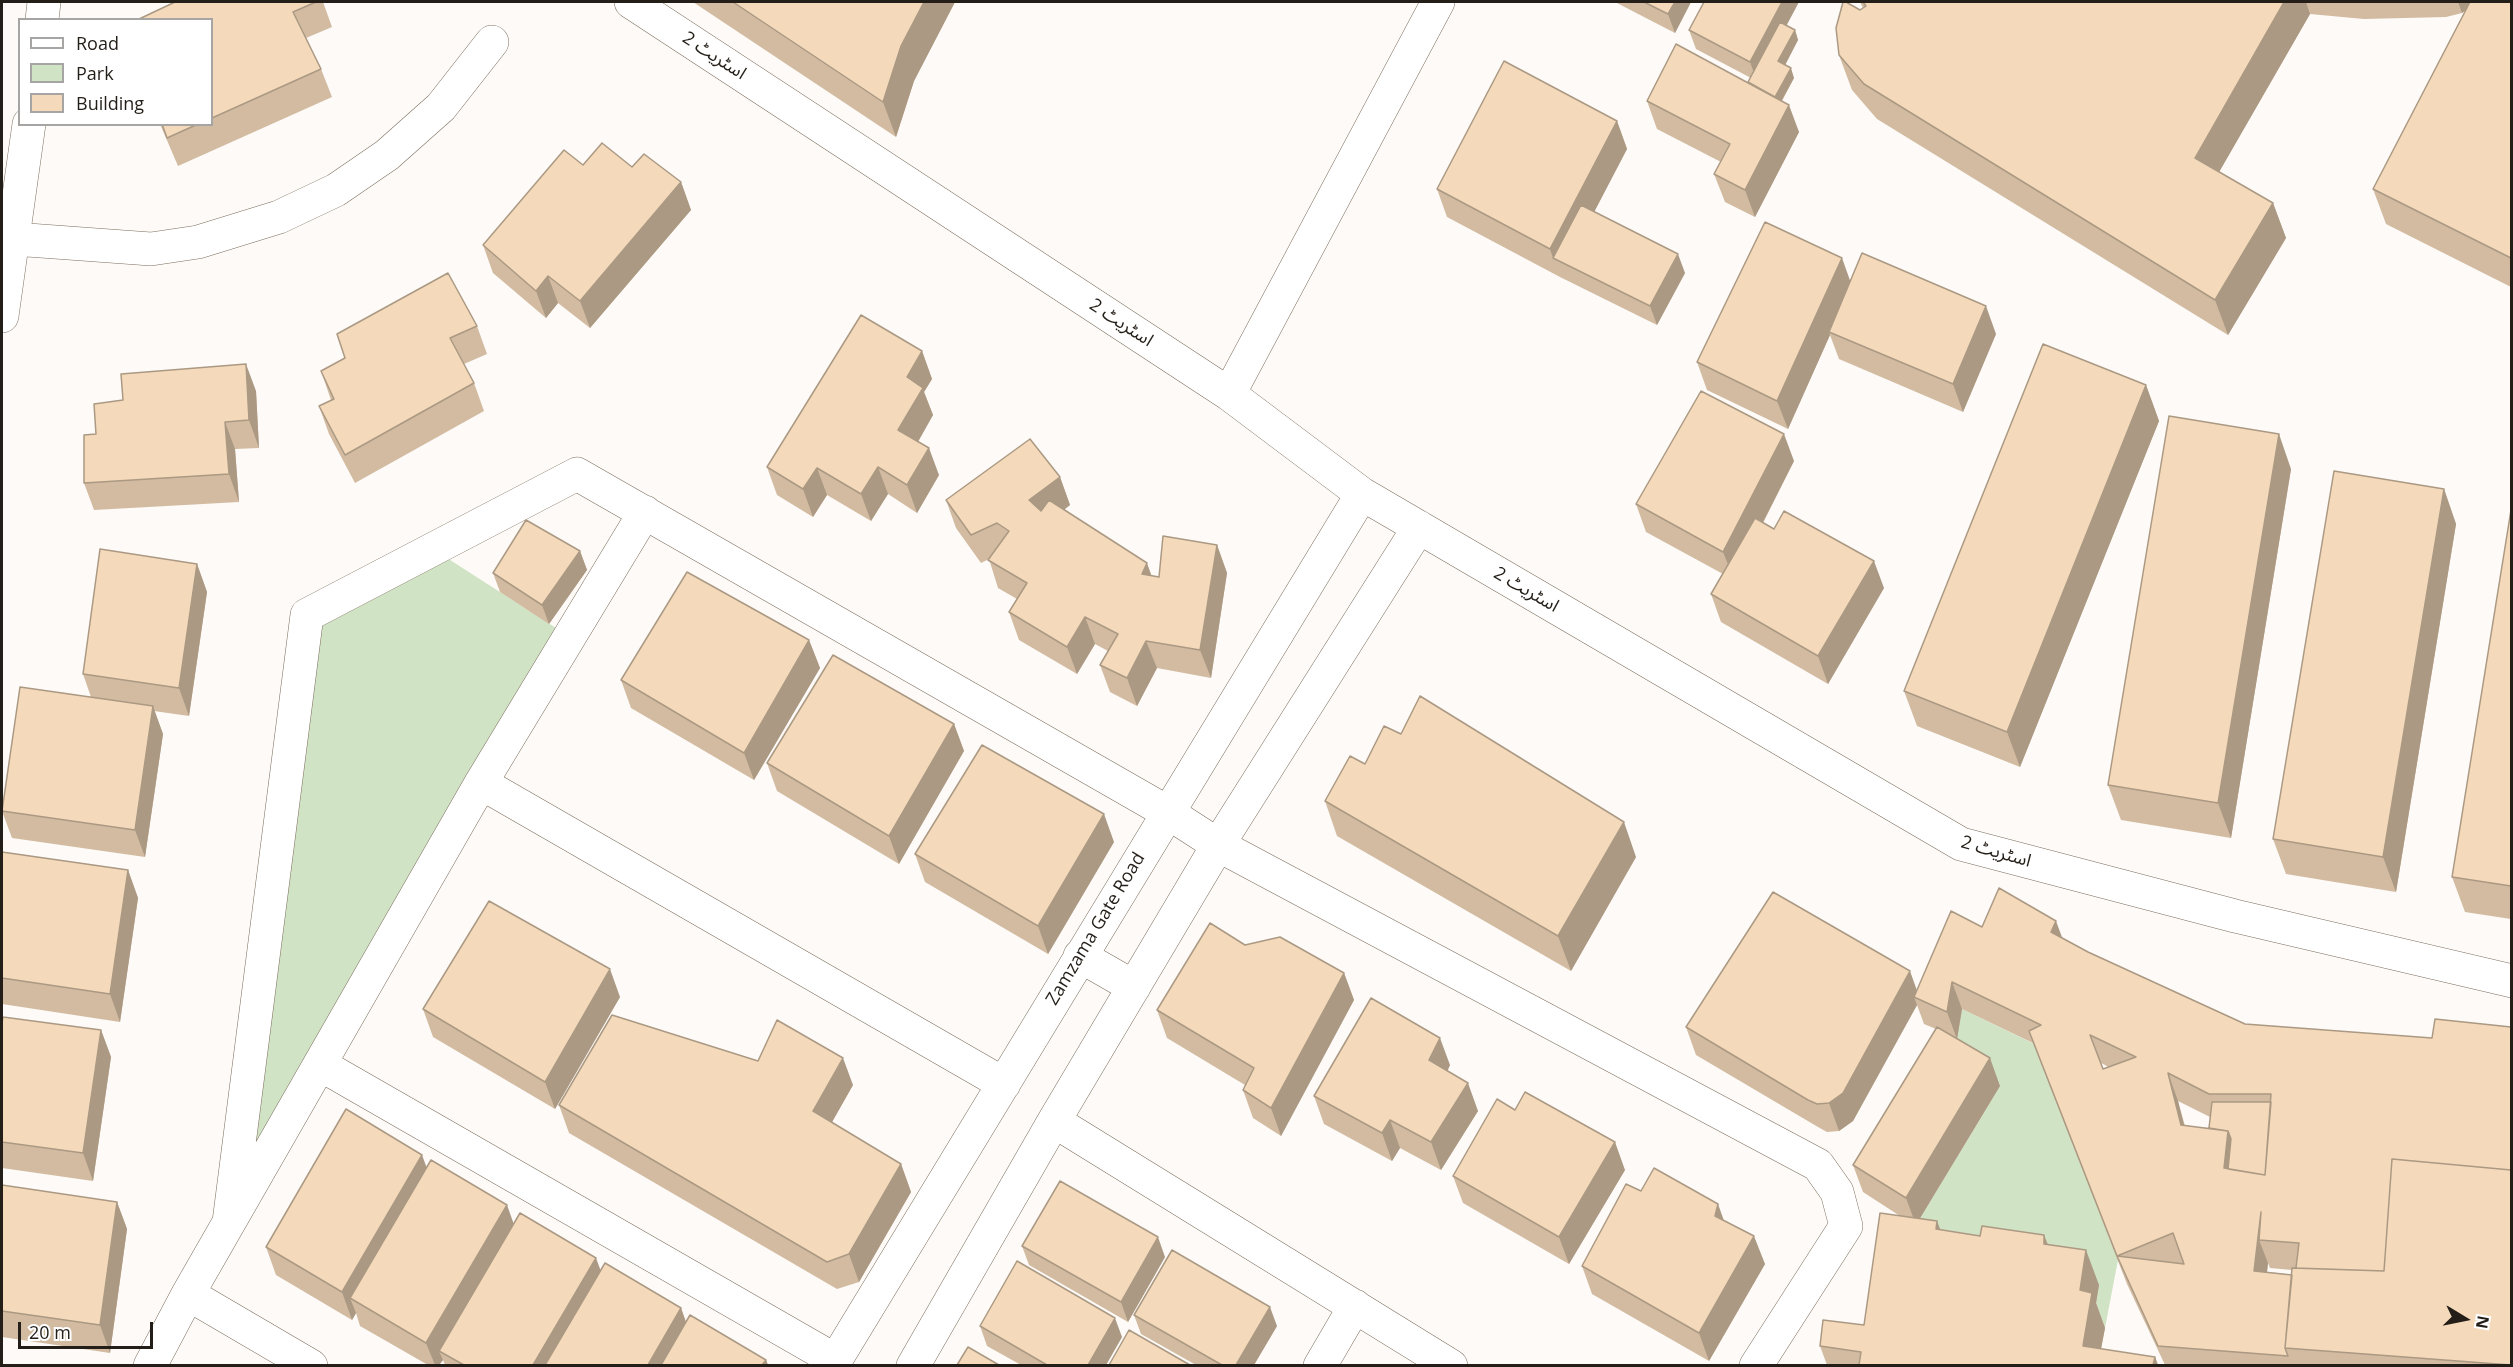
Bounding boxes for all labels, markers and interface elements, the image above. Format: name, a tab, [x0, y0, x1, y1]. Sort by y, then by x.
legend	[18, 18, 213, 126]
street label: اسٹریٹ 2	[678, 27, 750, 85]
text: Road	[76, 31, 119, 55]
text: Park	[76, 61, 114, 85]
text: Building	[76, 91, 144, 115]
street label: اسٹریٹ 2	[1085, 294, 1157, 352]
street label: اسٹریٹ 2	[1490, 563, 1562, 617]
street label: اسٹریٹ 2	[1959, 832, 2033, 872]
street label: Zamzama Gate Road	[1042, 849, 1150, 1009]
north arrow	[2435, 1289, 2495, 1349]
scale bar	[21, 1310, 156, 1348]
text: N	[2471, 1314, 2495, 1330]
text: 20 m	[29, 1320, 71, 1344]

